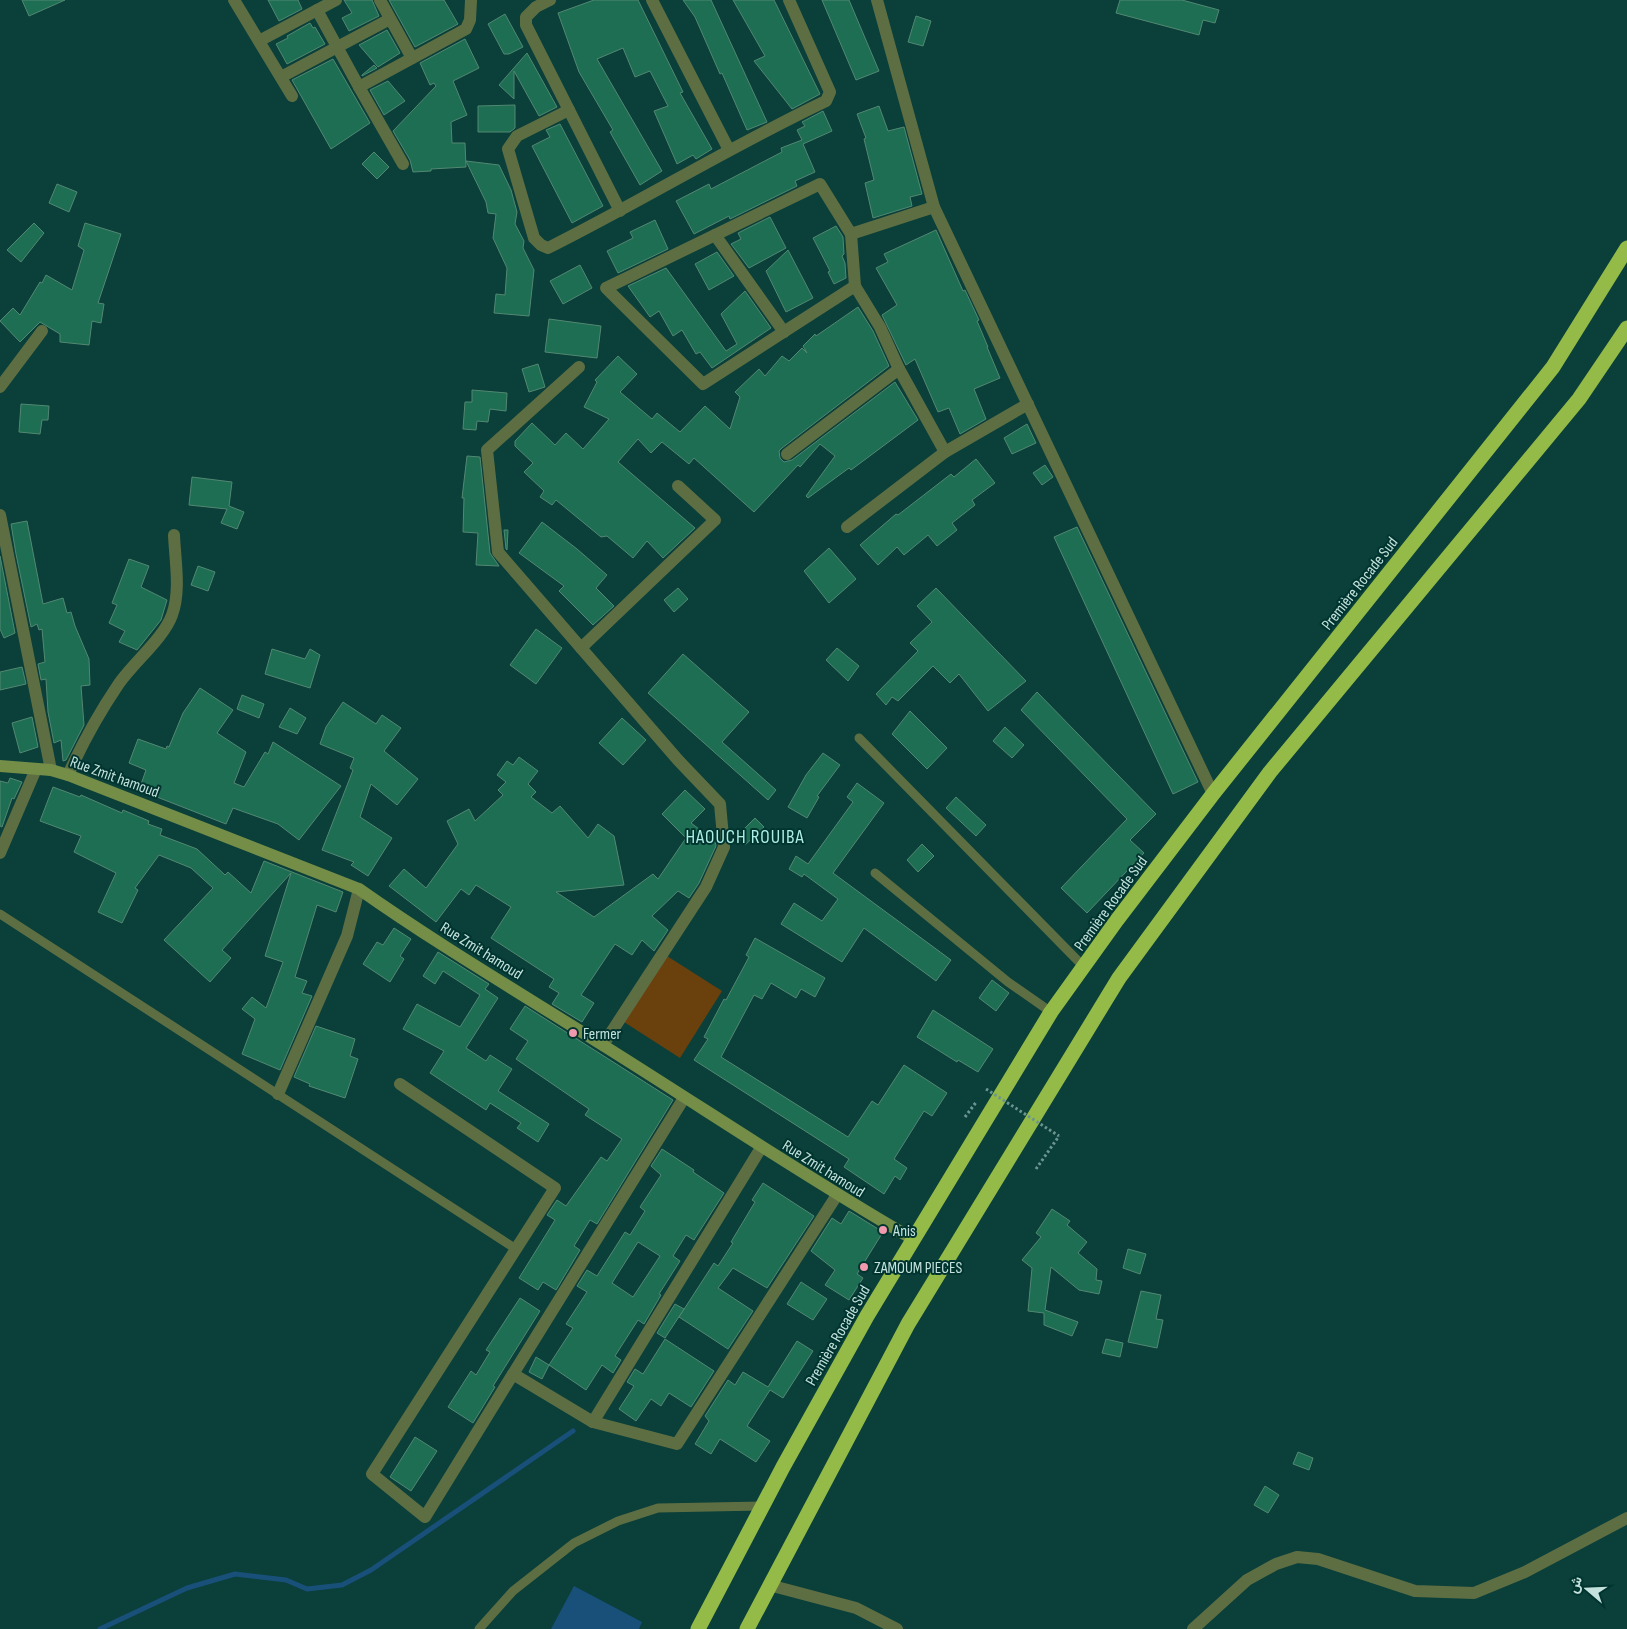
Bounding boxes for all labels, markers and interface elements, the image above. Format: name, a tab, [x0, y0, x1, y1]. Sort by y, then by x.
street label: Première Rocade Sud	[1318, 534, 1402, 634]
street label: Rue Zmit hamoud	[67, 752, 162, 802]
district label: HAOUCH ROUIBA	[685, 826, 805, 849]
street label: Première Rocade Sud	[1070, 853, 1152, 955]
street label: Rue Zmit hamoud	[437, 918, 526, 984]
place label: Fermer	[583, 1025, 622, 1044]
marker: Fermer	[567, 1027, 579, 1039]
street label: Rue Zmit hamoud	[779, 1136, 868, 1202]
place label: Anis	[892, 1222, 916, 1241]
marker: Anis	[877, 1224, 889, 1236]
place label: ZAMOUM PIECES	[874, 1259, 963, 1278]
marker: ZAMOUM PIECES	[858, 1261, 870, 1273]
street label: Première Rocade Sud	[802, 1282, 875, 1389]
north arrow	[1562, 1564, 1612, 1614]
text: ش	[1564, 1574, 1586, 1596]

